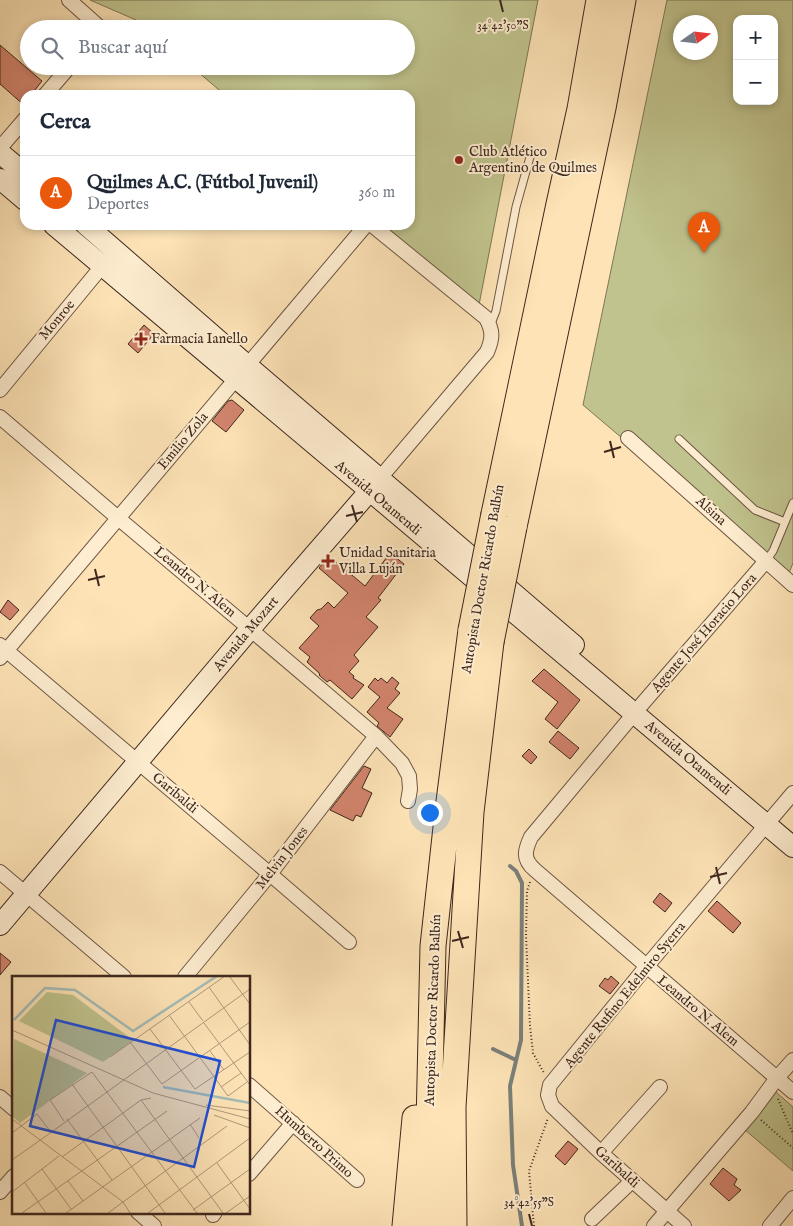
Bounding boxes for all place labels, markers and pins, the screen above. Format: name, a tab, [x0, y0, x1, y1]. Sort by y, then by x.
place label: Club Atlético Argentino de Quilmes	[468, 143, 597, 177]
marker: Club Atlético Argentino de Quilmes	[453, 154, 465, 166]
pin: A	[688, 212, 720, 253]
place label: Farmacia Ianello	[151, 330, 248, 348]
marker: Farmacia Ianello	[135, 333, 147, 345]
place label: Unidad Sanitaria Villa Luján	[338, 544, 437, 578]
marker: Unidad Sanitaria Villa Luján	[321, 554, 335, 568]

